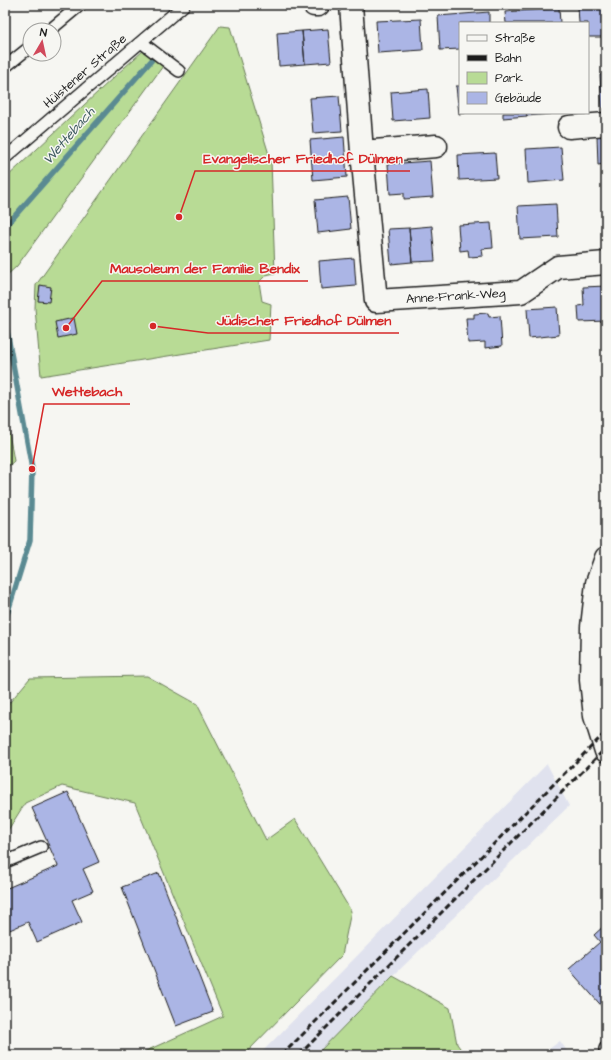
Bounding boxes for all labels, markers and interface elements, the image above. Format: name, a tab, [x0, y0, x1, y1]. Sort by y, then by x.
north arrow	[22, 22, 62, 62]
legend	[459, 22, 589, 114]
text: N	[39, 25, 48, 41]
street label: Hülstener Straße	[40, 30, 130, 112]
text: Straße	[495, 30, 536, 47]
text: Bahn	[495, 50, 522, 67]
text: Park	[495, 70, 523, 87]
text: Gebäude	[495, 90, 542, 107]
water label: Wettebach	[38, 102, 100, 169]
callout: Evangelischer Friedhof Dülmen	[195, 145, 410, 171]
text: Evangelischer Friedhof Dülmen	[203, 149, 403, 170]
callout: Mausoleum der Familie Bendix	[102, 255, 308, 281]
text: Mausoleum der Familie Bendix	[110, 259, 300, 279]
street label: Anne-Frank-Weg	[405, 284, 506, 308]
callout: Jüdischer Friedhof Dülmen	[208, 307, 399, 333]
text: Jüdischer Friedhof Dülmen	[216, 311, 391, 331]
callout: Wettebach	[44, 378, 130, 404]
text: Wettebach	[51, 382, 123, 402]

